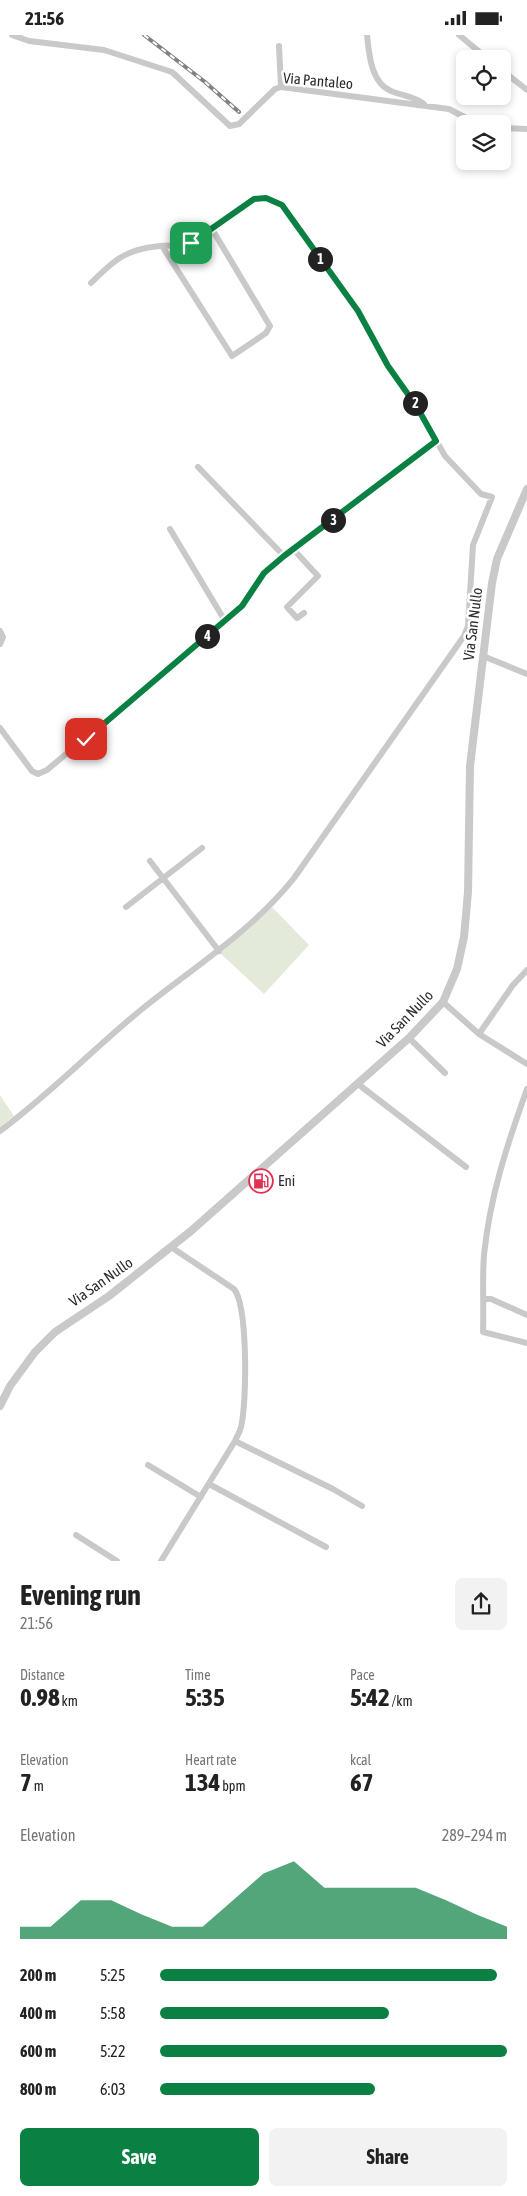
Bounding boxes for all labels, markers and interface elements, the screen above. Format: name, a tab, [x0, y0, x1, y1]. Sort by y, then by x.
text: 21:56	[25, 7, 64, 29]
map controls	[456, 50, 511, 170]
button: locate	[456, 50, 511, 105]
street label: Via Pantaleo	[282, 69, 354, 92]
button: layers	[456, 115, 511, 170]
pin	[170, 222, 212, 264]
icon: arrive	[177, 229, 205, 257]
pin: 1	[308, 247, 332, 271]
text: 1	[317, 251, 324, 267]
pin: 2	[402, 391, 428, 415]
text: 2	[412, 395, 419, 411]
pin: 3	[320, 507, 346, 533]
text: 3	[330, 512, 337, 528]
street label: Via San Nullo	[460, 586, 485, 661]
pin: 4	[194, 623, 220, 649]
text: 4	[204, 628, 211, 644]
pin	[65, 718, 107, 760]
icon: check	[72, 725, 100, 753]
street label: Via San Nullo	[373, 986, 436, 1051]
fuel station icon: Eni	[248, 1168, 274, 1194]
place label: Eni	[278, 1172, 295, 1189]
street label: Via San Nullo	[66, 1254, 136, 1310]
button: share	[455, 1578, 507, 1630]
text: Evening run	[20, 1579, 141, 1611]
text: 21:56	[20, 1614, 53, 1632]
text: Distance	[20, 1667, 65, 1683]
text: Time	[185, 1667, 211, 1683]
text: Pace	[350, 1667, 375, 1683]
text: 0.98	[20, 1683, 60, 1711]
text: 5:35	[185, 1683, 225, 1711]
text: 5:42	[350, 1683, 390, 1711]
text: km	[60, 1693, 78, 1709]
text: /km	[390, 1693, 413, 1709]
text: Elevation	[20, 1752, 69, 1768]
text: Heart rate	[185, 1752, 237, 1768]
text: kcal	[350, 1752, 371, 1768]
text: 7	[20, 1768, 32, 1796]
text: 134	[185, 1768, 220, 1796]
text: 67	[350, 1768, 374, 1796]
text: m	[32, 1778, 44, 1794]
text: bpm	[220, 1778, 246, 1794]
text: Elevation	[20, 1826, 75, 1844]
text: 289–294 m	[442, 1826, 507, 1844]
text: 200 m	[20, 1966, 56, 1984]
text: 5:25	[100, 1966, 125, 1984]
text: 400 m	[20, 2004, 56, 2022]
text: 5:58	[100, 2004, 125, 2022]
text: 600 m	[20, 2042, 56, 2060]
text: 5:22	[100, 2042, 125, 2060]
text: 800 m	[20, 2080, 56, 2098]
text: 6:03	[100, 2080, 126, 2098]
button: Save	[20, 2128, 259, 2186]
button: Share	[269, 2128, 507, 2186]

